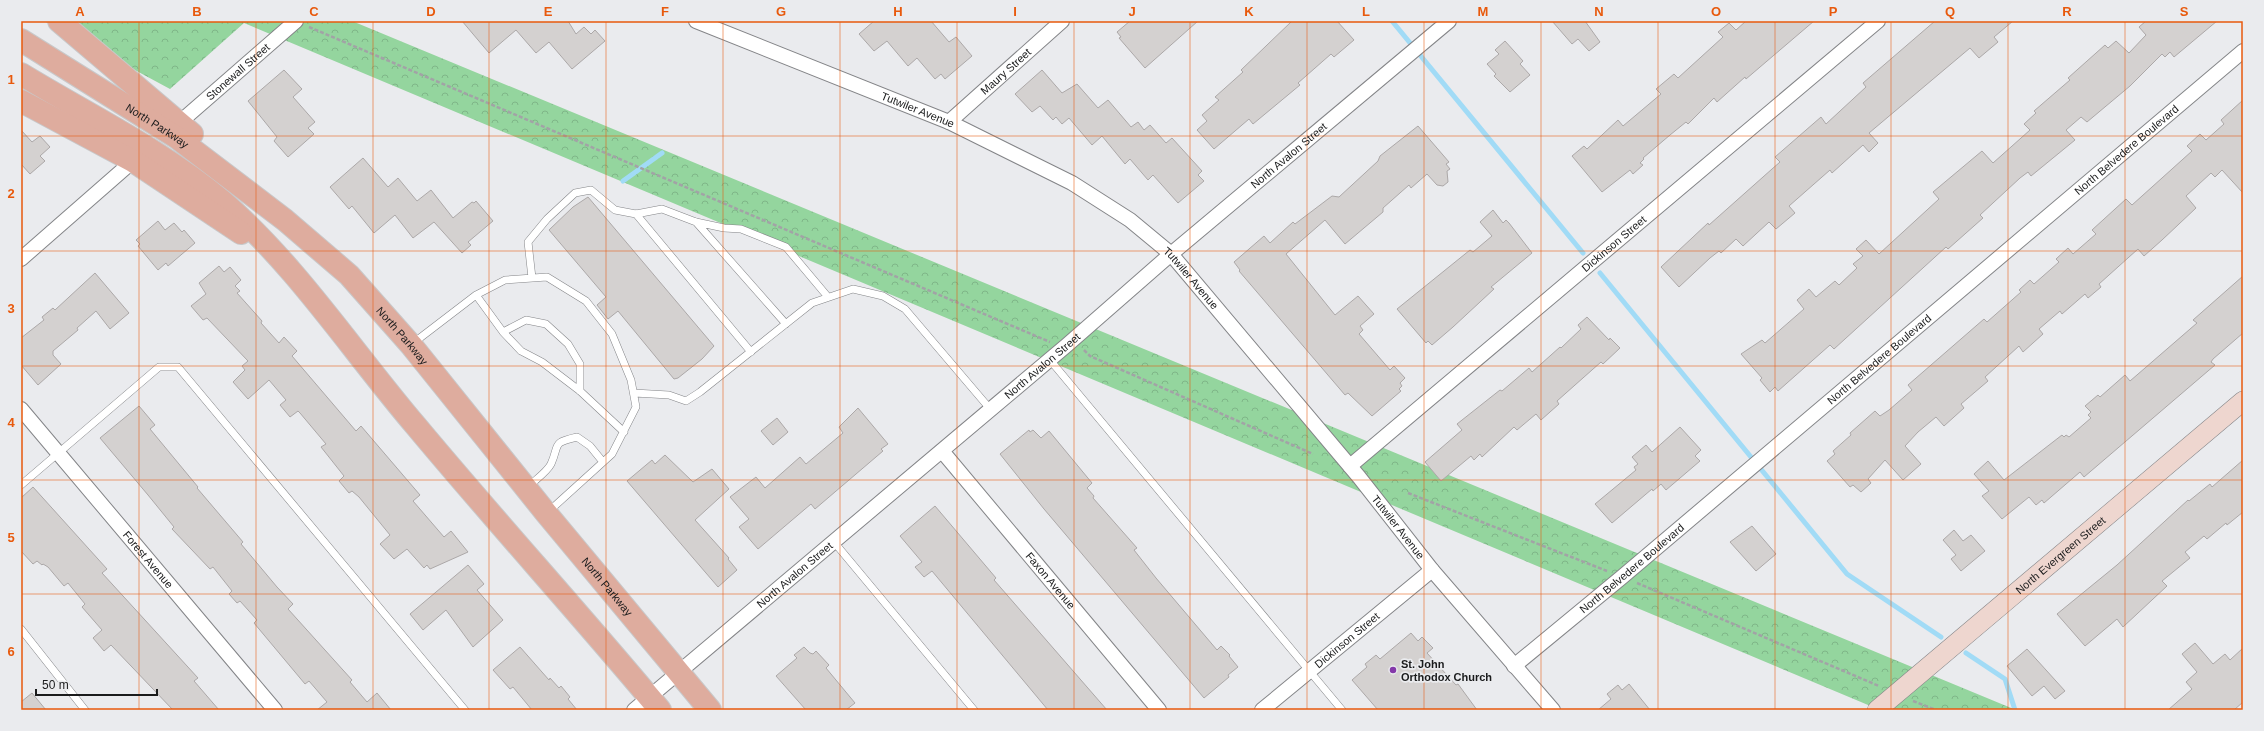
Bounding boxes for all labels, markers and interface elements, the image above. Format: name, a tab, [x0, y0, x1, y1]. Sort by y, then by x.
text: A	[75, 4, 85, 19]
text: B	[192, 4, 202, 19]
text: C	[309, 4, 319, 19]
text: D	[426, 4, 436, 19]
text: E	[544, 4, 553, 19]
text: F	[661, 4, 669, 19]
text: G	[776, 4, 786, 19]
text: H	[893, 4, 903, 19]
text: I	[1013, 4, 1017, 19]
text: J	[1128, 4, 1136, 19]
text: K	[1244, 4, 1254, 19]
text: L	[1362, 4, 1370, 19]
text: M	[1478, 4, 1488, 19]
text: N	[1594, 4, 1604, 19]
text: O	[1711, 4, 1721, 19]
text: P	[1829, 4, 1838, 19]
text: Q	[1945, 4, 1955, 19]
text: R	[2062, 4, 2072, 19]
text: S	[2180, 4, 2189, 19]
street label: Stonewall Street	[204, 41, 272, 103]
street label: Maury Street	[978, 46, 1033, 97]
text: 1	[7, 72, 15, 87]
street label: Tutwiler Avenue	[880, 90, 957, 130]
street label: North Parkway	[124, 101, 191, 151]
street label: North Belvedere Boulevard	[2072, 102, 2181, 197]
street label: North Avalon Street	[1248, 120, 1329, 191]
text: 2	[7, 186, 15, 201]
street label: Dickinson Street	[1579, 213, 1648, 274]
street label: Tutwiler Avenue	[1161, 245, 1221, 311]
text: 3	[7, 301, 15, 316]
street label: North Parkway	[374, 304, 431, 367]
street label: North Belvedere Boulevard	[1825, 312, 1934, 406]
street label: North Avalon Street	[1002, 330, 1082, 401]
text: 4	[7, 415, 15, 430]
street label: Tutwiler Avenue	[1370, 493, 1427, 561]
street label: North Evergreen Street	[2013, 514, 2108, 596]
street label: North Belvedere Boulevard	[1577, 521, 1686, 615]
street label: Forest Avenue	[121, 529, 175, 590]
text: 5	[7, 530, 15, 545]
street label: North Avalon Street	[754, 539, 835, 610]
street label: Faxon Avenue	[1023, 550, 1078, 611]
street label: North Parkway	[580, 555, 635, 619]
street label: Dickinson Street	[1312, 610, 1382, 670]
text: 6	[7, 644, 15, 659]
place label: St. John Orthodox Church	[1401, 658, 1492, 683]
marker: St. John Orthodox Church	[1388, 665, 1398, 675]
scale bar	[36, 671, 157, 697]
text: 50 m	[42, 678, 69, 692]

